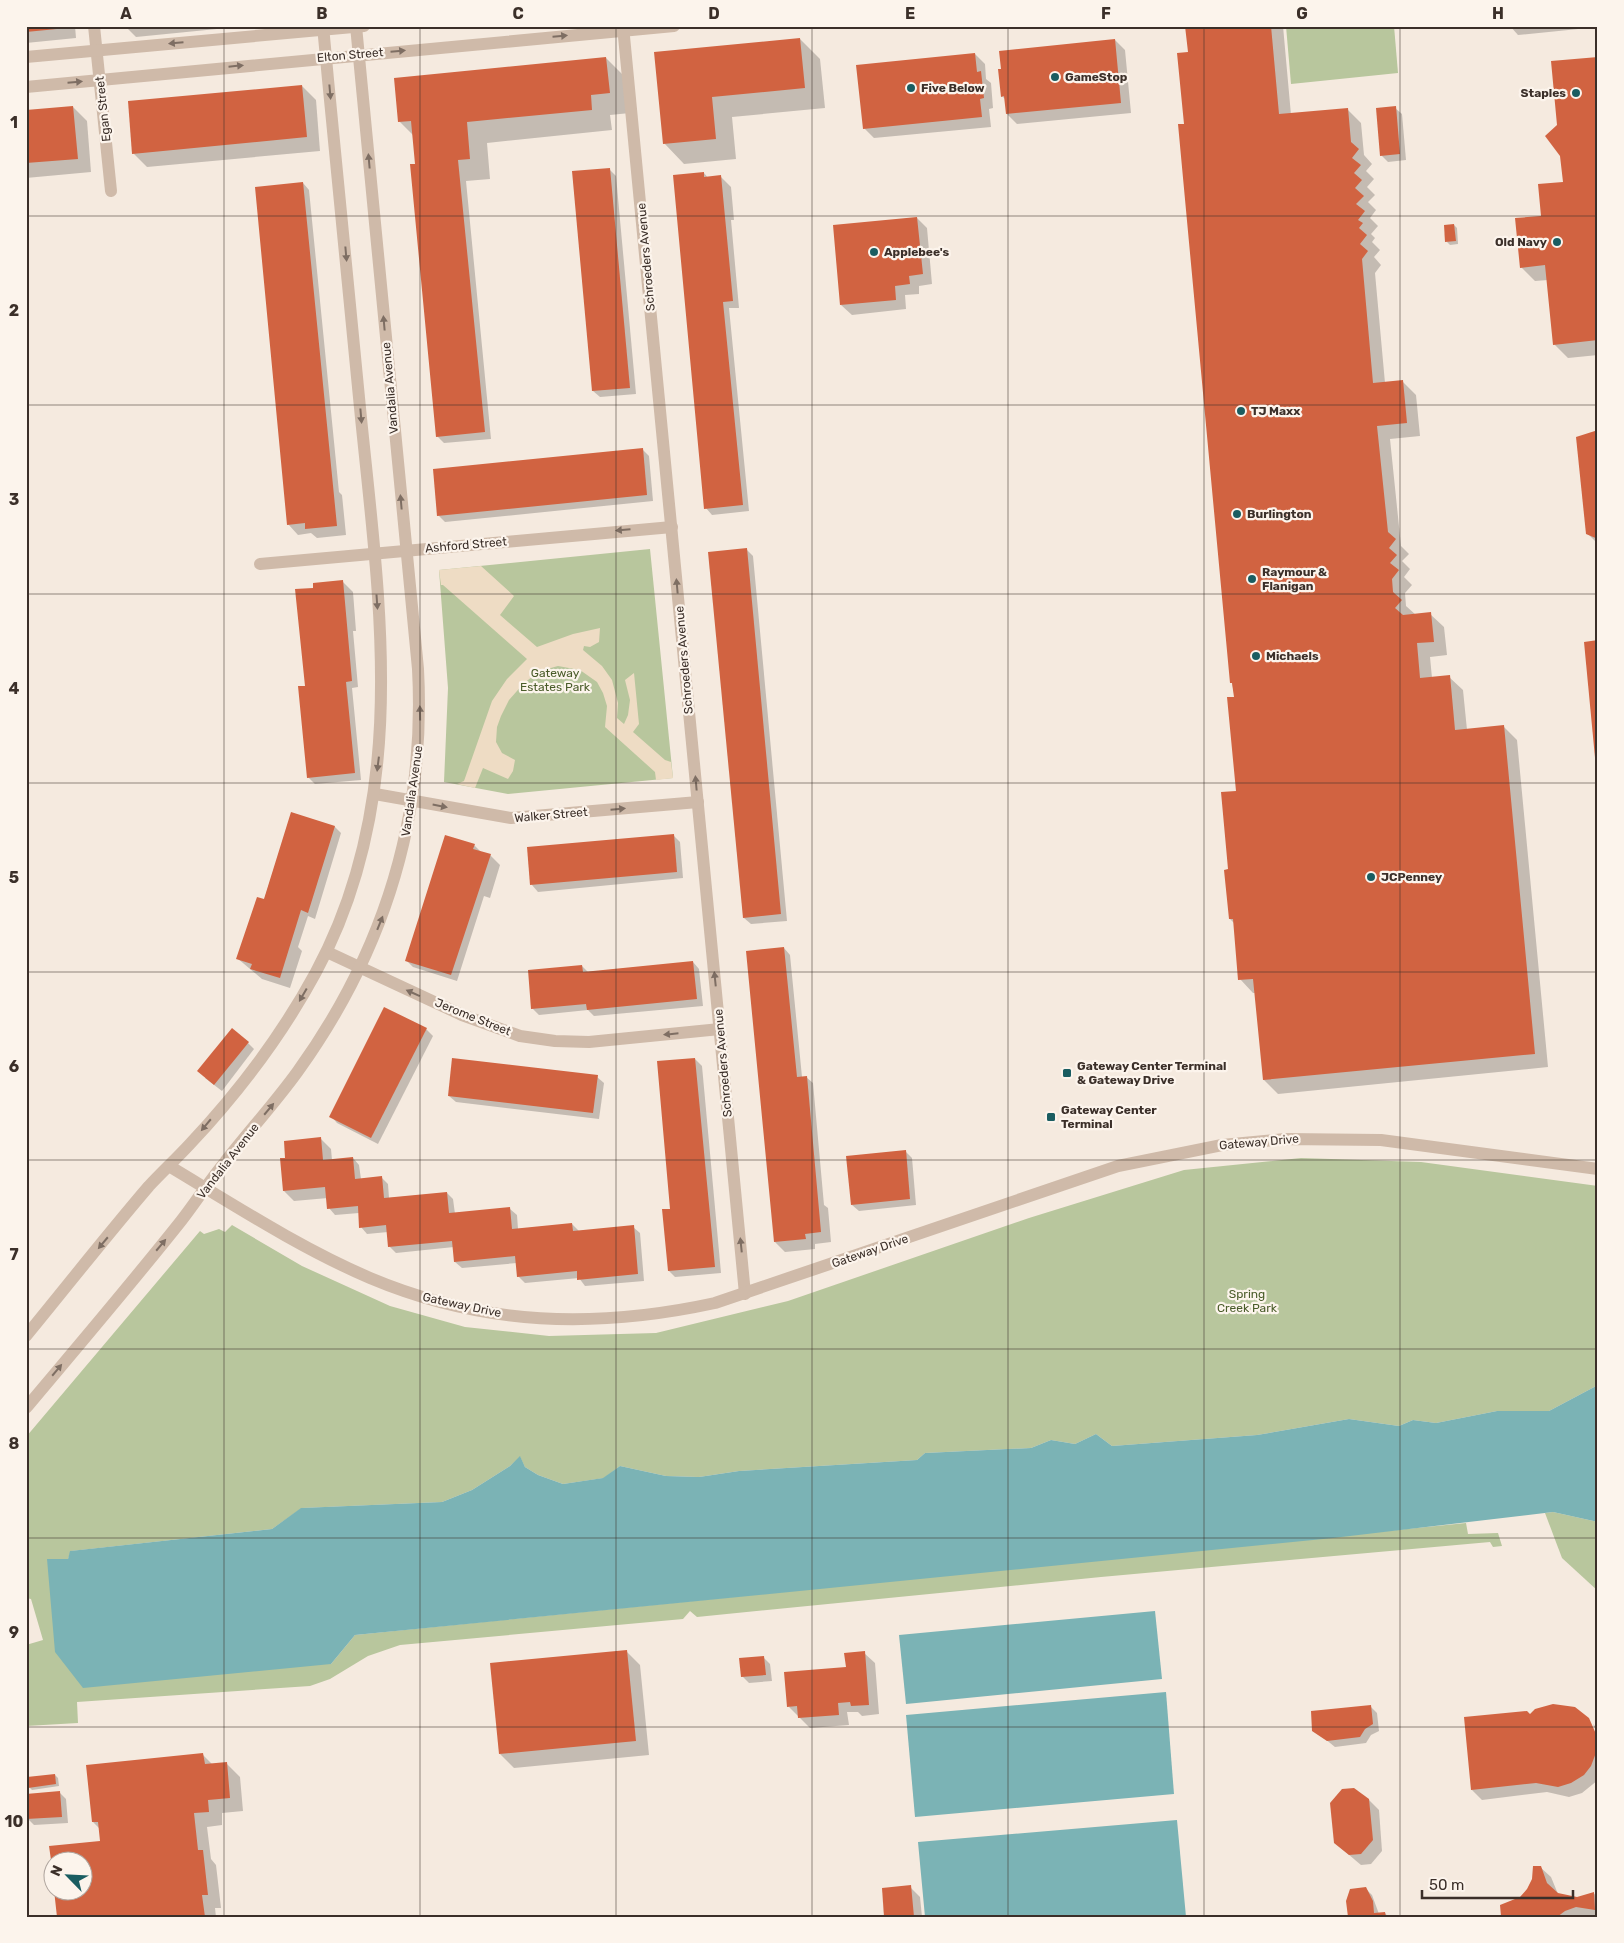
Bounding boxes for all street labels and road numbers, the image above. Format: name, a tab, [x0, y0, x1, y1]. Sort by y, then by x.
street label: Elton Street	[316, 45, 384, 65]
street label: Egan Street	[93, 75, 113, 143]
street label: Schroeders Avenue	[634, 202, 658, 312]
street label: Vandalia Avenue	[379, 341, 401, 434]
street label: Ashford Street	[425, 534, 508, 556]
street label: Schroeders Avenue	[672, 605, 696, 715]
street label: Vandalia Avenue	[399, 744, 425, 838]
street label: Walker Street	[514, 805, 588, 825]
street label: Jerome Street	[433, 995, 513, 1039]
street label: Schroeders Avenue	[711, 1008, 735, 1118]
street label: Vandalia Avenue	[194, 1120, 262, 1202]
street label: Gateway Drive	[1219, 1132, 1300, 1152]
street label: Gateway Drive	[830, 1231, 910, 1271]
street label: Gateway Drive	[421, 1290, 503, 1320]

